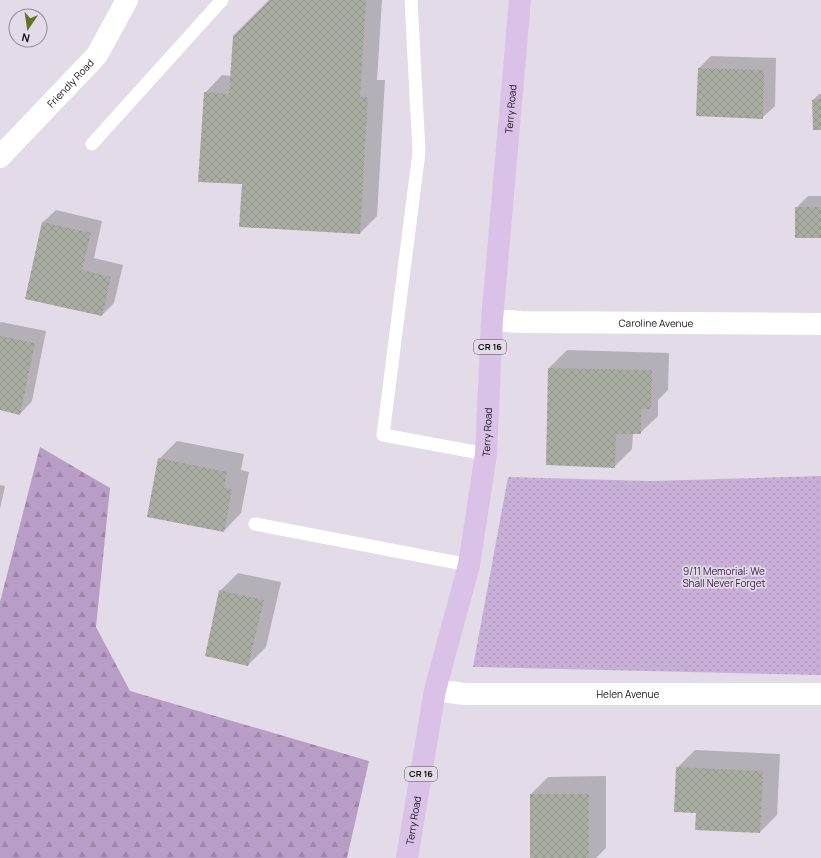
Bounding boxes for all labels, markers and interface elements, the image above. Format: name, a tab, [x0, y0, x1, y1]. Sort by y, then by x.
north arrow	[8, 8, 48, 48]
text: N	[20, 30, 31, 46]
street label: Friendly Road	[44, 56, 97, 110]
street label: Terry Road	[501, 84, 520, 134]
street label: Caroline Avenue	[618, 316, 694, 330]
road number: CR 16	[474, 340, 506, 354]
street label: Terry Road	[479, 407, 495, 458]
park label: 9/11 Memorial: We Shall Never Forget	[682, 564, 766, 590]
street label: Helen Avenue	[596, 687, 659, 701]
road number: CR 16	[405, 767, 437, 781]
street label: Terry Road	[402, 795, 424, 846]

